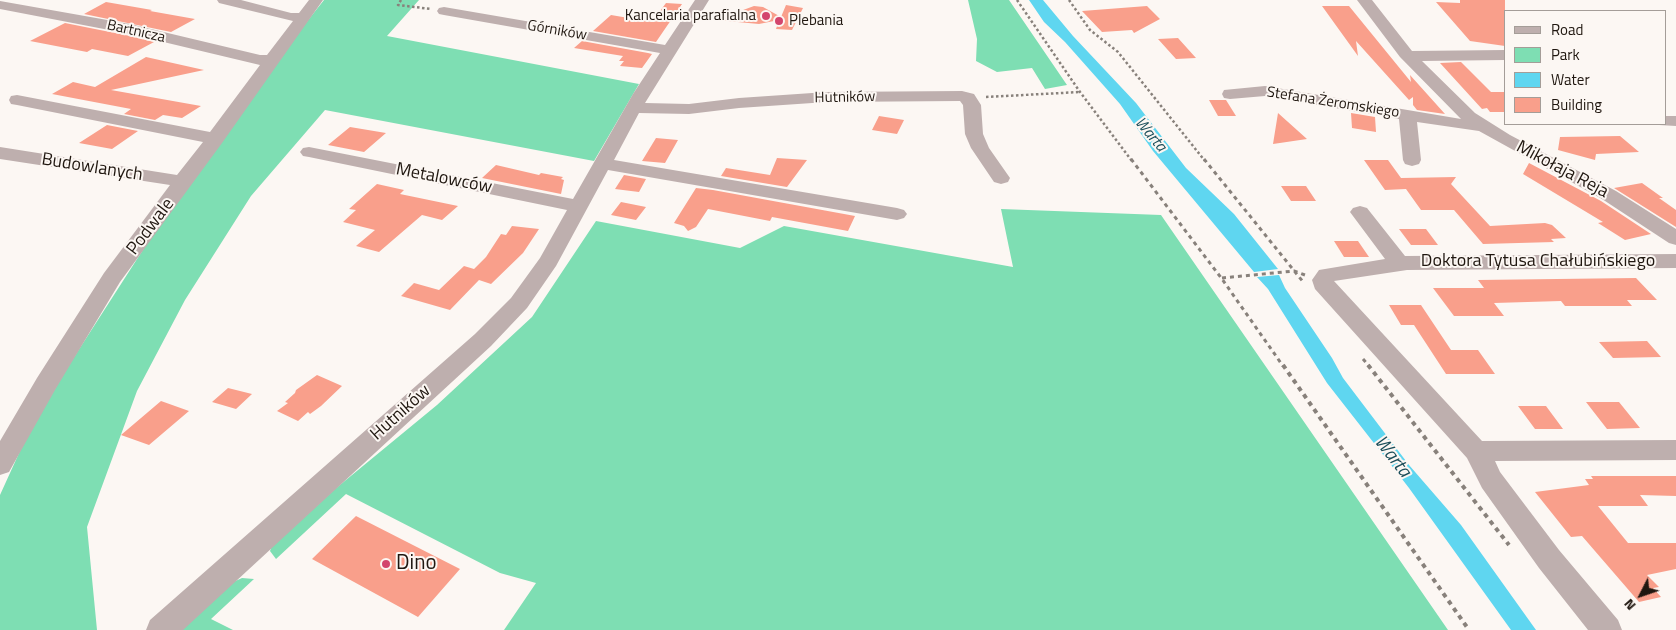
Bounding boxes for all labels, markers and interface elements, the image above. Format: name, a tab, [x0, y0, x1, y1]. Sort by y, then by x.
place label: Kancelaria parafialna	[625, 7, 756, 25]
marker: Kancelaria parafialna	[760, 10, 772, 22]
legend	[1504, 10, 1666, 125]
place label: Plebania	[789, 12, 843, 30]
marker: Plebania	[773, 15, 785, 27]
street label: Bartnicza	[105, 17, 167, 47]
street label: Górników	[526, 17, 588, 45]
text: Road	[1551, 18, 1583, 41]
text: Park	[1551, 43, 1580, 66]
text: Water	[1551, 68, 1590, 91]
street label: Stefana Żeromskiego	[1266, 84, 1400, 122]
street label: Hutników	[814, 88, 876, 108]
text: Building	[1551, 93, 1602, 116]
water label: Warta	[1130, 114, 1170, 156]
street label: Mikołaja Reja	[1512, 137, 1612, 203]
street label: Budowlanych	[40, 149, 144, 187]
street label: Metalowców	[394, 159, 494, 199]
street label: Podwale	[123, 194, 179, 260]
street label: Doktora Tytusa Chałubińskiego	[1421, 251, 1655, 273]
street label: Hutników	[367, 380, 435, 446]
water label: Warta	[1369, 432, 1415, 482]
place label: Dino	[396, 551, 437, 577]
marker: Dino	[380, 558, 392, 570]
north arrow	[1616, 570, 1666, 620]
text: N	[1618, 595, 1640, 616]

